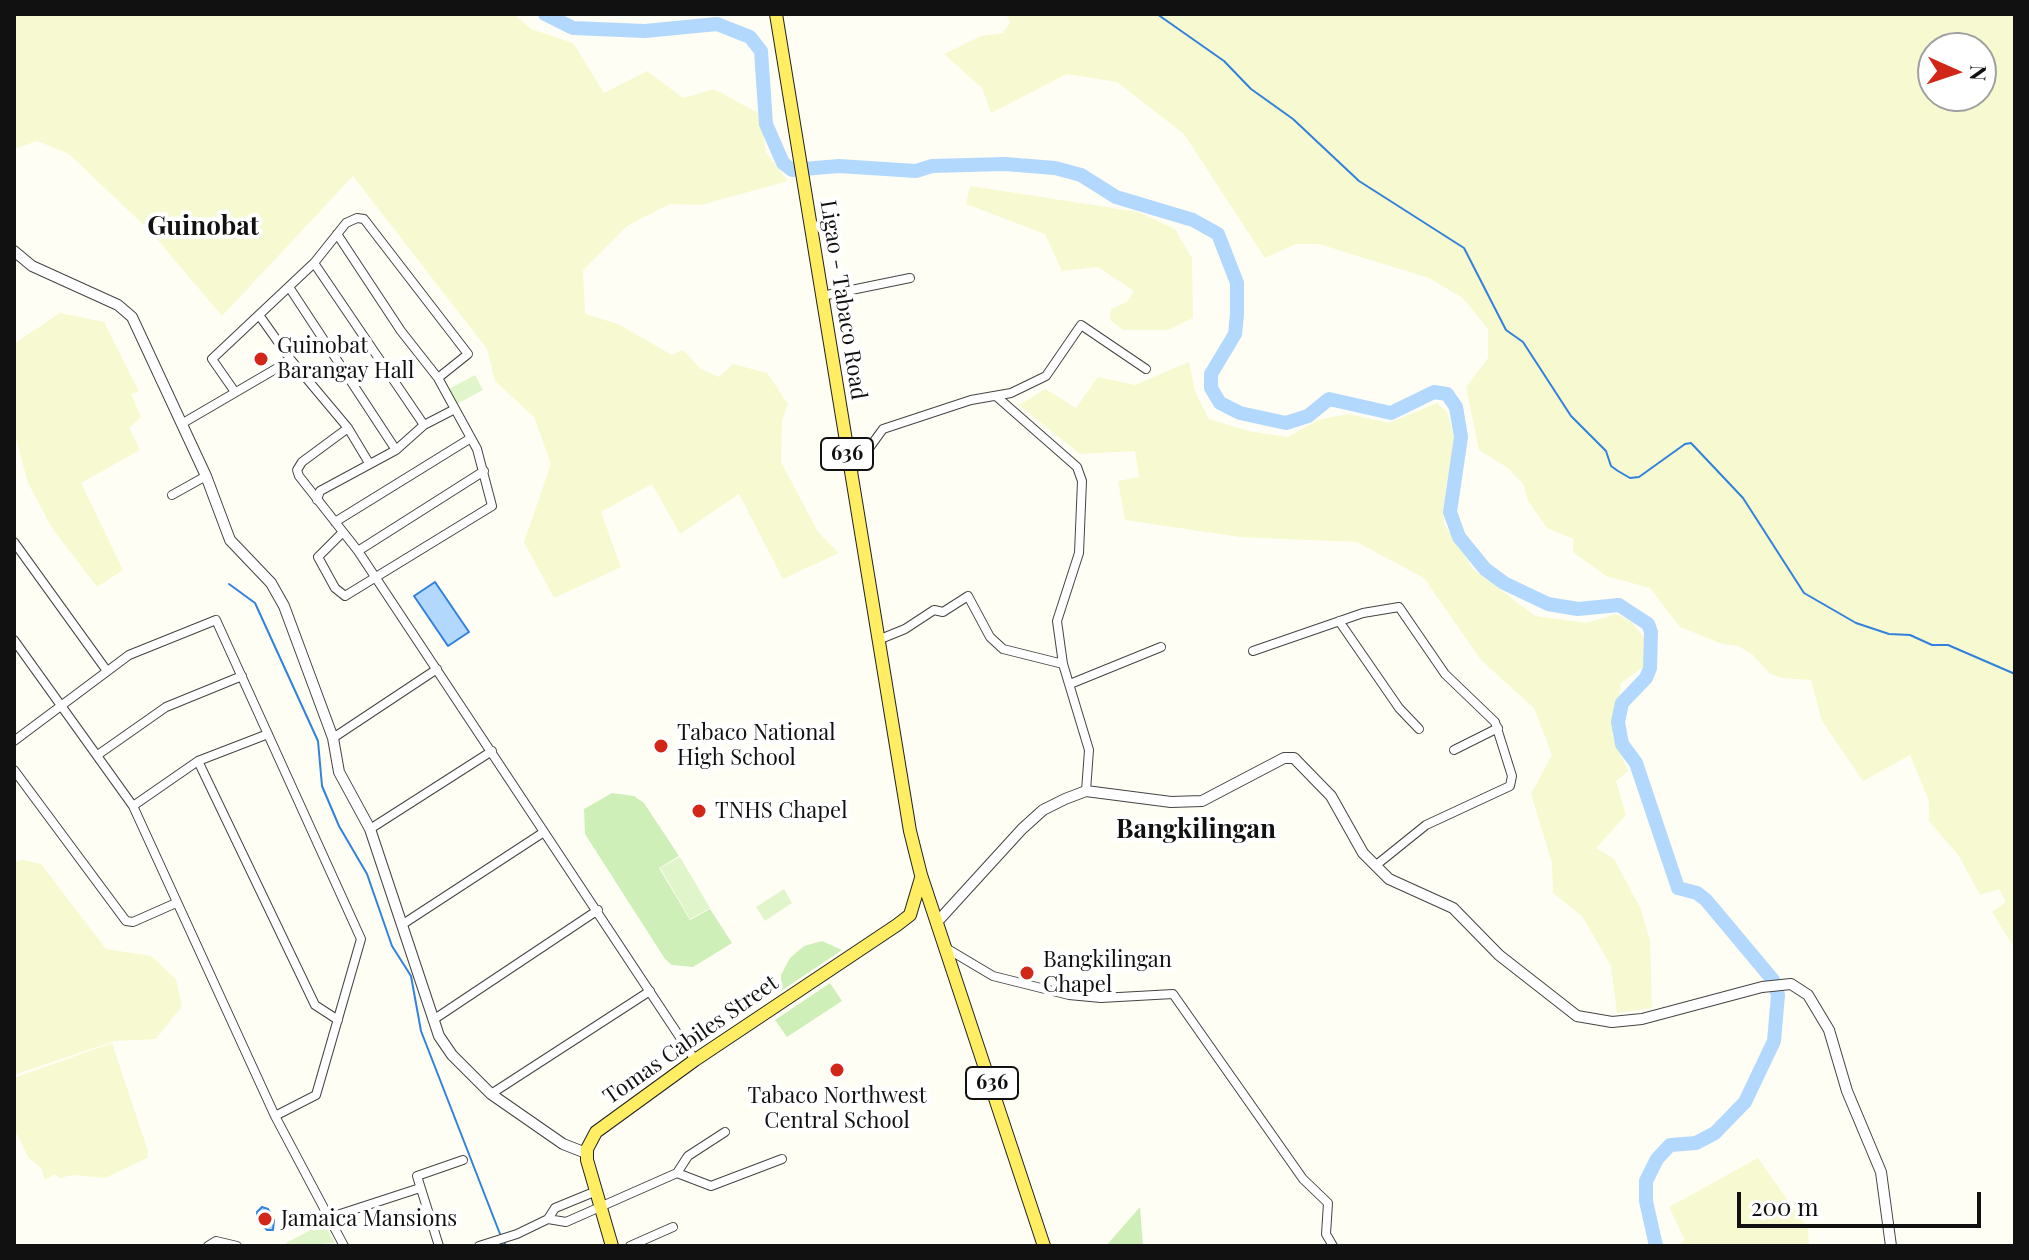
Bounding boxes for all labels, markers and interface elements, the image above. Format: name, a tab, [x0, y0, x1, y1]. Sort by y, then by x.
north arrow	[1917, 32, 1997, 112]
text: N	[1964, 64, 1994, 82]
street label: Ligao - Tabaco Road	[814, 198, 872, 402]
district label: Guinobat	[147, 211, 259, 243]
place label: Guinobat Barangay Hall	[277, 333, 414, 384]
marker: Guinobat Barangay Hall	[252, 350, 270, 368]
road number: 636	[821, 438, 873, 470]
place label: Tabaco National High School	[677, 720, 836, 772]
marker: Tabaco National High School	[652, 737, 670, 755]
place label: TNHS Chapel	[715, 798, 847, 824]
marker: TNHS Chapel	[690, 802, 708, 820]
district label: Bangkilingan	[1116, 814, 1276, 846]
place label: Bangkilingan Chapel	[1043, 947, 1172, 998]
marker: Bangkilingan Chapel	[1018, 964, 1036, 982]
street label: Tomas Cabiles Street	[599, 970, 783, 1110]
marker: Tabaco Northwest Central School	[828, 1061, 846, 1079]
road number: 636	[966, 1067, 1018, 1099]
place label: Tabaco Northwest Central School	[748, 1083, 926, 1134]
scale bar	[1741, 1176, 1985, 1226]
text: 200 m	[1751, 1190, 1819, 1222]
place label: Jamaica Mansions	[281, 1206, 457, 1232]
marker: Jamaica Mansions	[256, 1210, 274, 1228]

